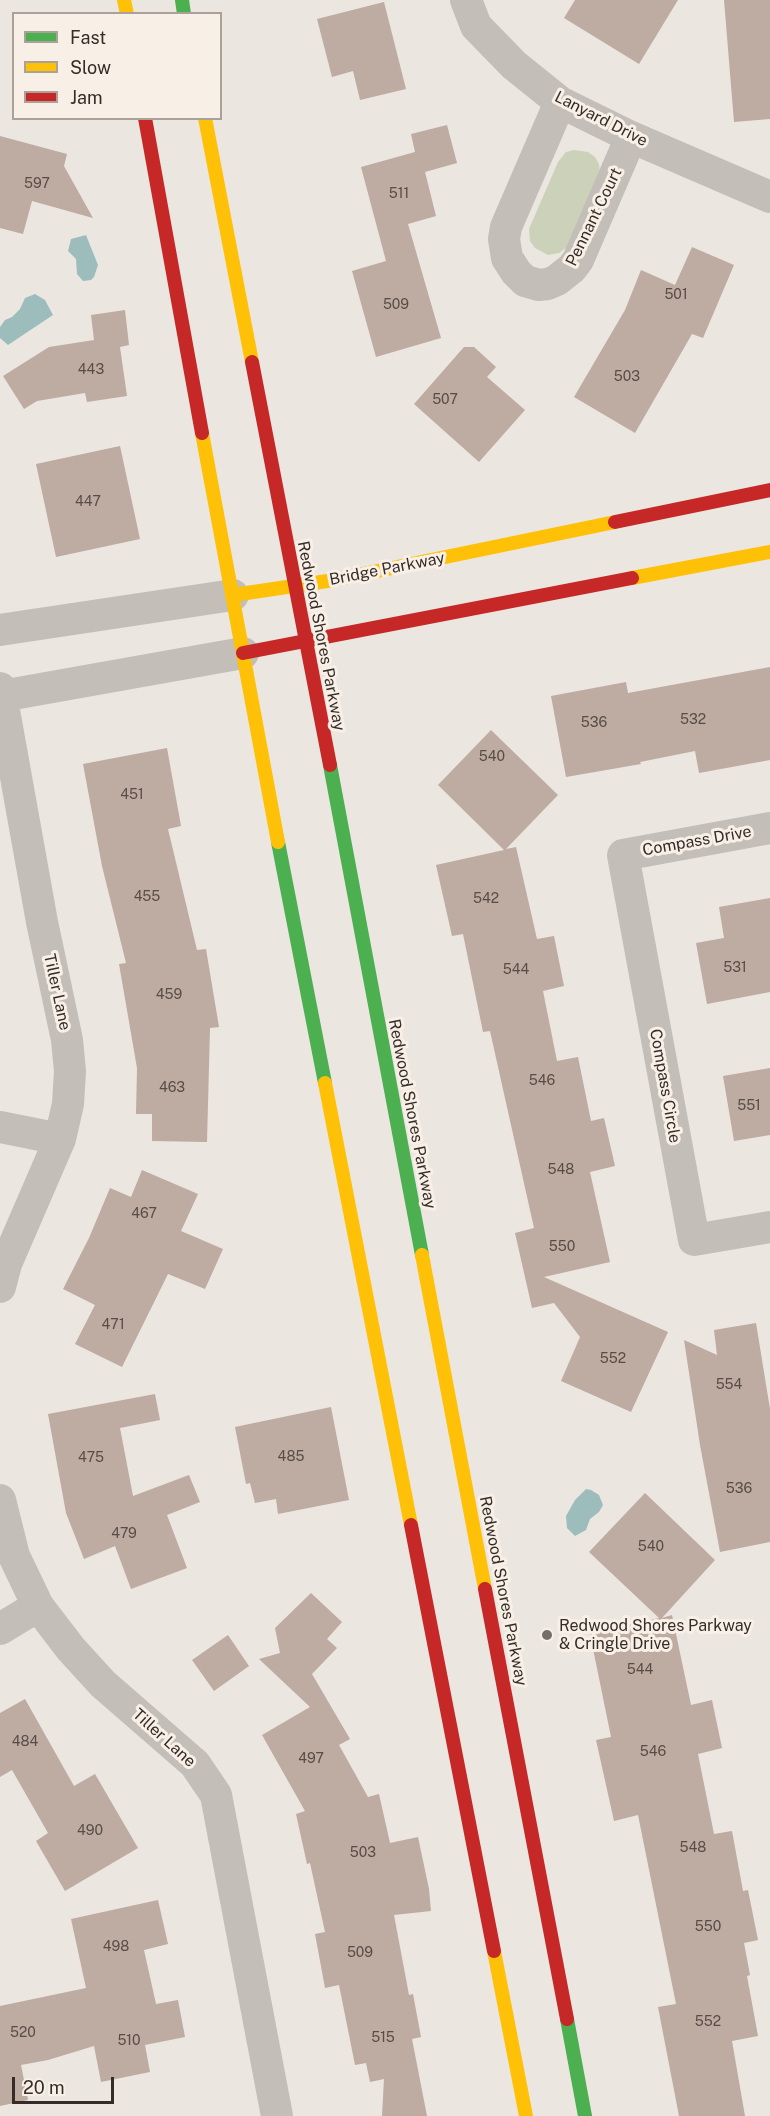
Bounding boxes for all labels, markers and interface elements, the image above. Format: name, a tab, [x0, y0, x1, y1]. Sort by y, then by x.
legend	[12, 12, 222, 120]
text: Fast	[70, 27, 106, 48]
text: Slow	[70, 57, 111, 78]
text: Jam	[70, 87, 103, 108]
street label: Lanyard Drive	[551, 87, 651, 151]
street label: Pennant Court	[562, 165, 626, 269]
house number: 597	[24, 176, 50, 192]
house number: 511	[389, 186, 409, 202]
house number: 501	[664, 287, 688, 303]
house number: 509	[383, 297, 409, 313]
house number: 443	[78, 362, 104, 378]
house number: 503	[614, 369, 640, 385]
house number: 507	[432, 392, 458, 408]
house number: 447	[75, 494, 101, 510]
street label: Redwood Shores Parkway	[293, 539, 349, 733]
street label: Bridge Parkway	[328, 548, 446, 590]
house number: 532	[680, 712, 706, 728]
house number: 536	[581, 715, 607, 731]
house number: 540	[479, 749, 505, 765]
house number: 451	[120, 787, 144, 803]
street label: Compass Drive	[641, 822, 753, 860]
house number: 455	[134, 889, 160, 905]
house number: 542	[473, 891, 499, 907]
street label: Tiller Lane	[40, 952, 74, 1032]
house number: 531	[723, 960, 747, 976]
house number: 544	[503, 962, 529, 978]
house number: 459	[156, 987, 182, 1003]
street label: Redwood Shores Parkway	[384, 1017, 440, 1211]
street label: Compass Circle	[646, 1027, 684, 1145]
house number: 546	[529, 1073, 555, 1089]
house number: 463	[159, 1080, 185, 1096]
house number: 551	[737, 1098, 761, 1114]
house number: 548	[548, 1162, 574, 1178]
house number: 467	[131, 1206, 157, 1222]
house number: 550	[549, 1239, 575, 1255]
house number: 471	[101, 1317, 125, 1333]
house number: 552	[600, 1351, 626, 1367]
house number: 554	[716, 1377, 742, 1393]
house number: 485	[278, 1449, 304, 1465]
house number: 475	[78, 1450, 104, 1466]
house number: 536	[726, 1481, 752, 1497]
street label: Redwood Shores Parkway	[475, 1494, 531, 1688]
house number: 479	[111, 1526, 137, 1542]
house number: 540	[638, 1539, 664, 1555]
place label: Redwood Shores Parkway & Cringle Drive	[559, 1616, 752, 1654]
marker: Redwood Shores Parkway & Cringle Drive	[540, 1628, 554, 1642]
house number: 544	[627, 1662, 653, 1678]
street label: Tiller Lane	[129, 1705, 199, 1771]
house number: 484	[12, 1734, 38, 1750]
house number: 546	[640, 1744, 666, 1760]
house number: 497	[298, 1751, 324, 1767]
house number: 490	[77, 1823, 103, 1839]
house number: 548	[680, 1840, 706, 1856]
house number: 503	[350, 1845, 376, 1861]
house number: 550	[695, 1919, 721, 1935]
house number: 498	[103, 1939, 129, 1955]
house number: 509	[347, 1945, 373, 1961]
house number: 552	[695, 2014, 721, 2030]
house number: 520	[10, 2025, 36, 2041]
house number: 515	[371, 2030, 395, 2046]
house number: 510	[117, 2033, 141, 2049]
scale bar	[15, 2065, 117, 2103]
text: 20 m	[23, 2077, 65, 2098]

